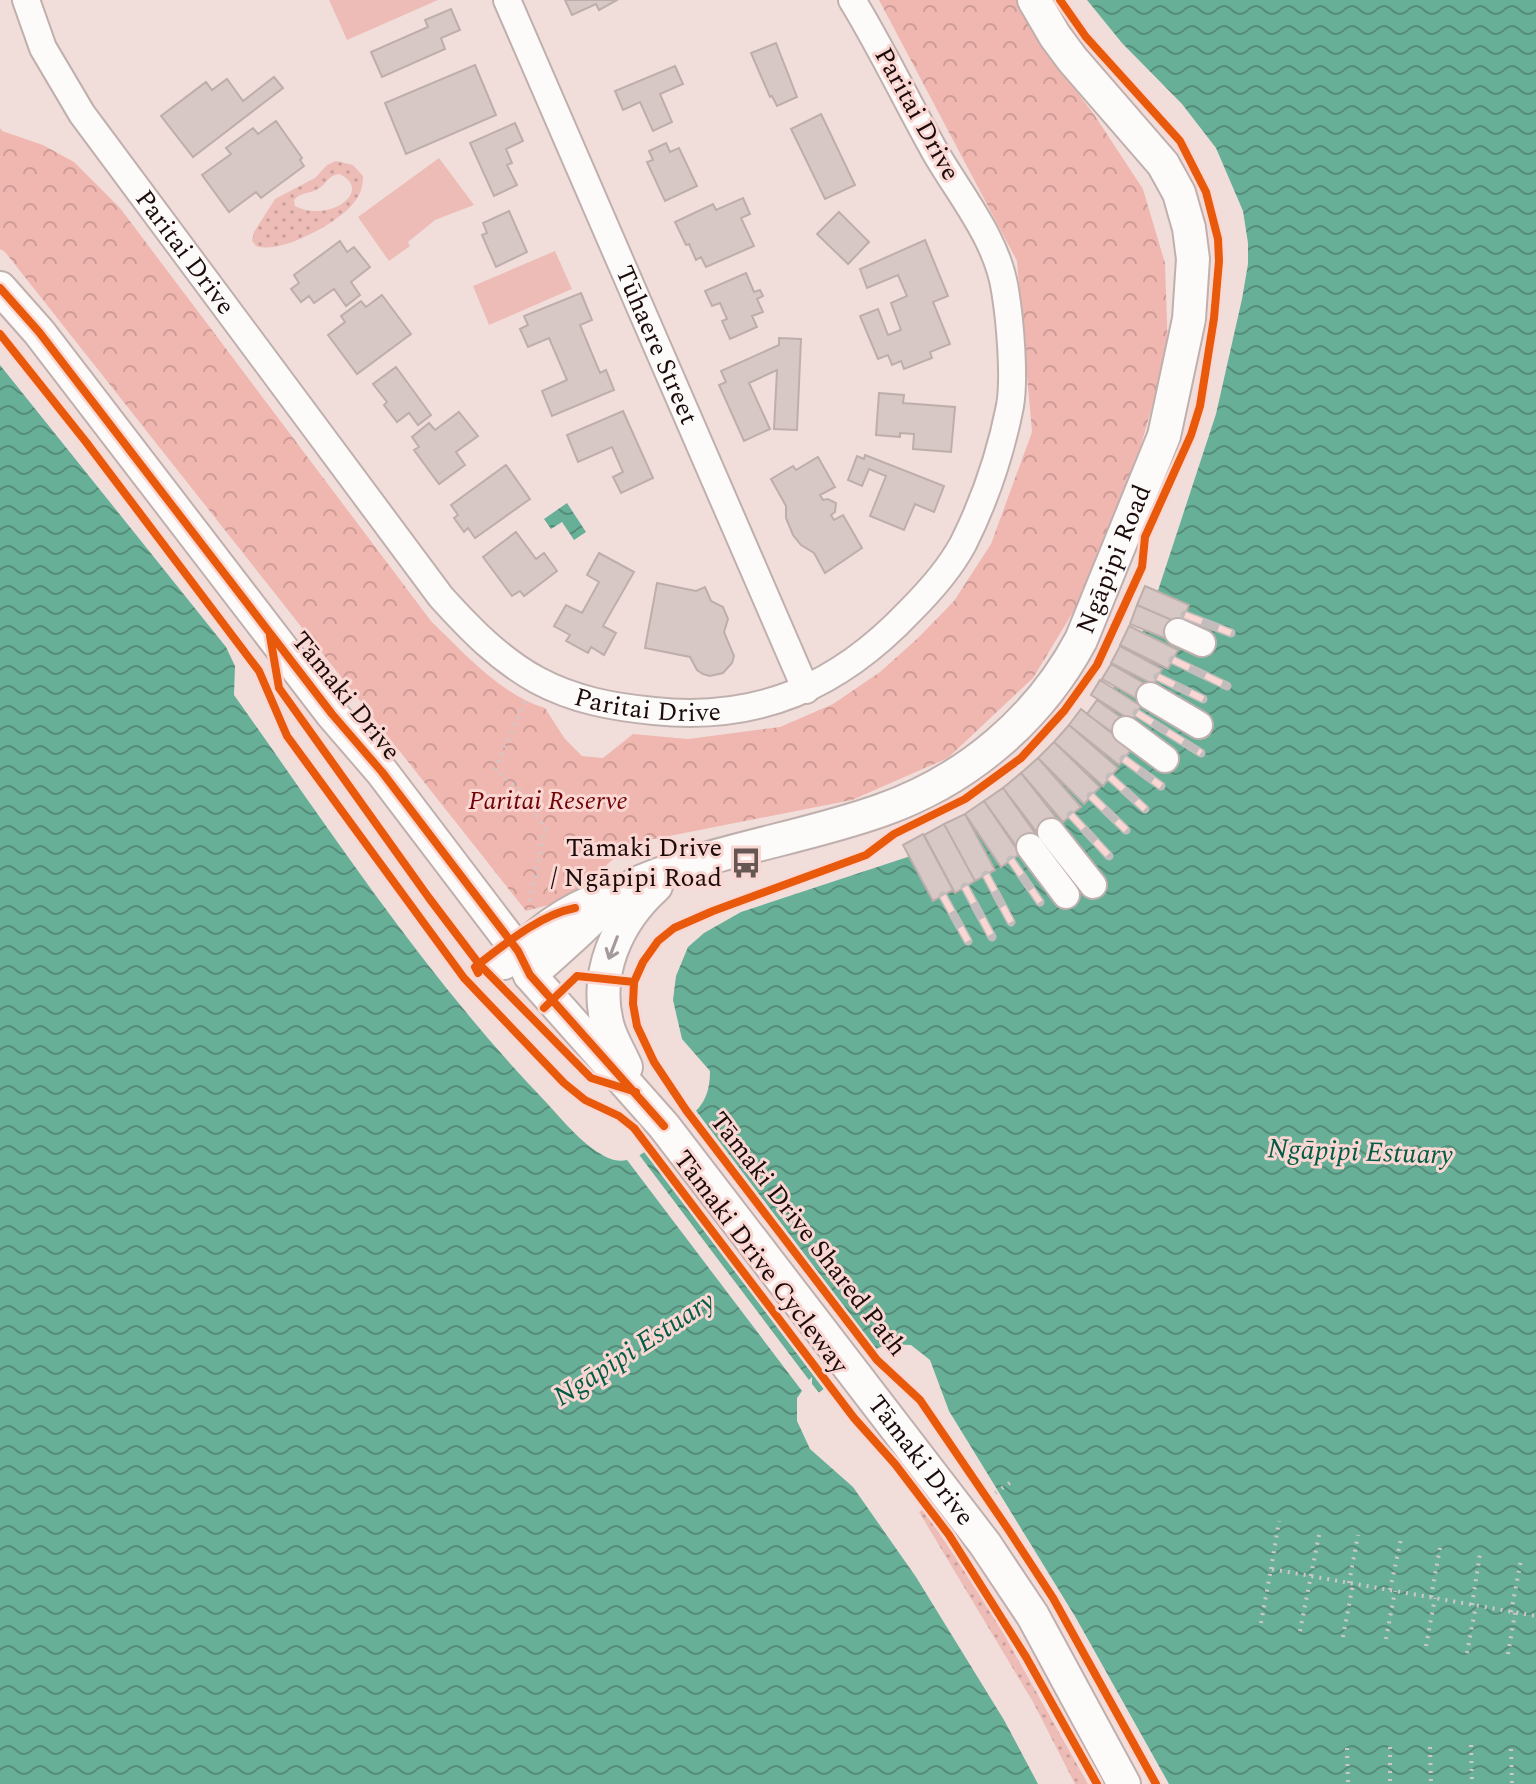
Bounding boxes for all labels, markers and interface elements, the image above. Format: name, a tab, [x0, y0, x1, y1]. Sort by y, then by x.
street label: Paritai Drive	[864, 40, 970, 188]
street label: Paritai Drive	[125, 181, 245, 324]
street label: Tūhaere Street	[604, 259, 709, 431]
street label: Ngāpipi Road	[1065, 478, 1162, 640]
street label: Tāmaki Drive	[281, 623, 411, 769]
street label: Paritai Drive	[569, 677, 723, 733]
park label: Paritai Reserve	[468, 781, 628, 821]
place label: Tāmaki Drive / Ngāpipi Road	[551, 828, 722, 898]
bus stop icon: Tāmaki Drive / Ngāpipi Road	[729, 846, 763, 880]
one-way arrow	[605, 935, 619, 960]
street label: Tāmaki Drive Shared Path	[699, 1103, 917, 1365]
water label: Ngāpipi Estuary	[1266, 1127, 1454, 1177]
street label: Tāmaki Drive Cycleway	[663, 1142, 860, 1384]
water label: Ngāpipi Estuary	[544, 1280, 724, 1418]
street label: Tāmaki Drive	[857, 1386, 984, 1535]

